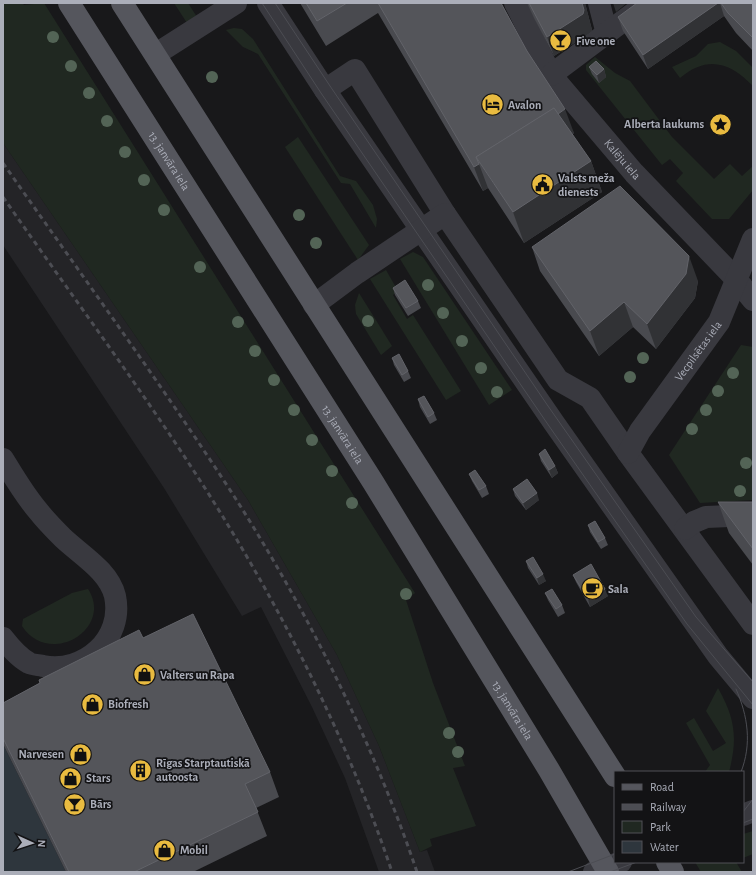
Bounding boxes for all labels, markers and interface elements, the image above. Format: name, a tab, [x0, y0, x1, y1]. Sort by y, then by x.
bar icon: Five one	[547, 28, 573, 54]
place label: Five one	[576, 35, 615, 47]
hotel icon: Avalon	[480, 92, 506, 118]
place label: Avalon	[508, 99, 541, 111]
place icon: Alberta laukums	[707, 111, 733, 137]
place label: Alberta laukums	[624, 118, 704, 130]
street label: 13. janvāra iela	[146, 129, 192, 193]
street label: Kalēju iela	[602, 137, 643, 182]
public building icon: Valsts meža dienests	[529, 172, 555, 198]
place label: Valsts meža dienests	[558, 172, 615, 198]
street label: Vecpilsētas iela	[672, 318, 724, 383]
street label: 13. janvāra iela	[320, 403, 366, 466]
cafe icon: Sala	[579, 576, 605, 602]
place label: Sala	[608, 583, 629, 595]
shop icon: Valters un Rapa	[131, 662, 157, 688]
place label: Valters un Rapa	[160, 669, 235, 681]
street label: 13. janvāra iela	[490, 679, 535, 743]
shop icon: Biofresh	[80, 691, 106, 717]
place label: Biofresh	[108, 698, 149, 710]
shop icon: Narvesen	[67, 741, 93, 767]
place label: Narvesen	[18, 748, 64, 760]
building icon: Rīgas Starptautiskā autoosta	[128, 757, 154, 783]
place label: Rīgas Starptautiskā autoosta	[156, 757, 250, 783]
shop icon: Stars	[57, 765, 83, 791]
legend	[614, 771, 744, 863]
place label: Stars	[86, 772, 111, 784]
text: Road	[650, 781, 674, 793]
bar icon: Bārs	[62, 791, 88, 817]
place label: Bārs	[90, 798, 112, 810]
text: Railway	[650, 801, 686, 814]
text: Park	[650, 821, 671, 833]
north arrow	[12, 823, 52, 863]
shop icon: Mobil	[151, 837, 177, 863]
text: N	[36, 839, 47, 848]
text: Water	[650, 841, 679, 853]
place label: Mobil	[180, 844, 208, 856]

